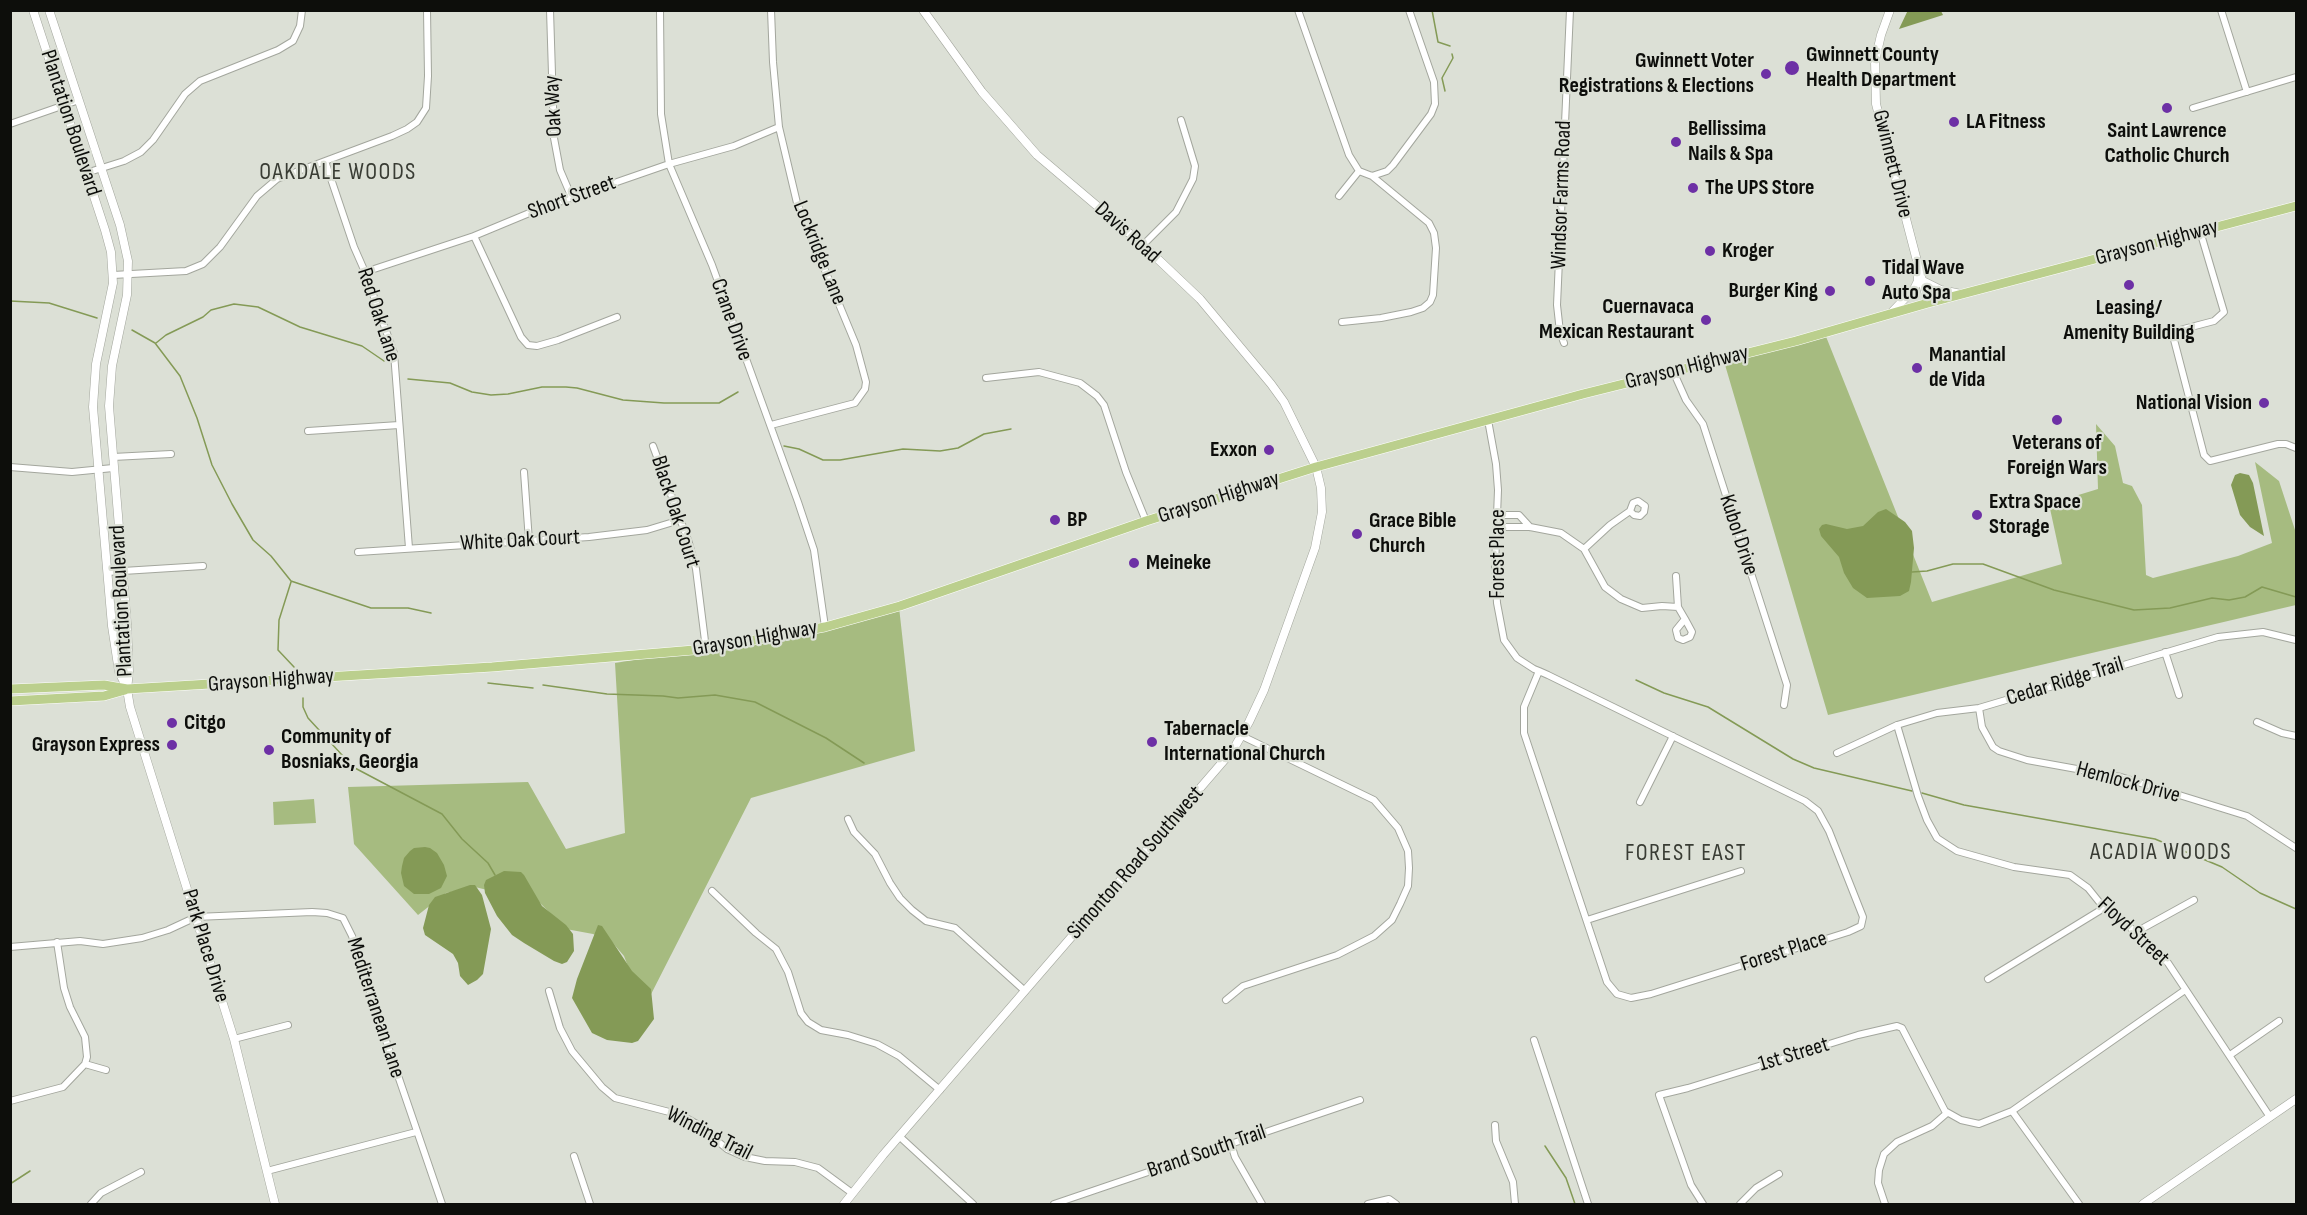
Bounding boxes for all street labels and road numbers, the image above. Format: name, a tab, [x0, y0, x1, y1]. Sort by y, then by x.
street label: Plantation Boulevard	[34, 47, 106, 199]
street label: Oak Way	[539, 75, 569, 137]
street label: Gwinnett Drive	[1866, 107, 1918, 221]
street label: Windsor Farms Road	[1546, 120, 1578, 270]
street label: Short Street	[525, 170, 619, 226]
street label: Lockridge Lane	[786, 197, 852, 309]
street label: Davis Road	[1089, 197, 1165, 269]
street label: Grayson Highway	[2093, 214, 2221, 272]
street label: Red Oak Lane	[350, 265, 406, 365]
street label: Crane Drive	[704, 275, 758, 365]
street label: Grayson Highway	[1623, 340, 1751, 396]
street label: Black Oak Court	[644, 453, 706, 571]
street label: Grayson Highway	[1155, 466, 1283, 530]
street label: Kubol Drive	[1713, 491, 1763, 579]
street label: Forest Place	[1485, 509, 1511, 599]
street label: Plantation Boulevard	[105, 524, 139, 678]
street label: White Oak Court	[459, 525, 581, 557]
street label: Grayson Highway	[691, 615, 819, 663]
street label: Cedar Ridge Trail	[2003, 652, 2127, 712]
street label: Grayson Highway	[207, 663, 335, 699]
street label: Hemlock Drive	[2073, 756, 2183, 810]
street label: Simonton Road Southwest	[1062, 781, 1210, 945]
street label: Park Place Drive	[175, 886, 235, 1006]
street label: Floyd Street	[2092, 892, 2174, 972]
street label: Forest Place	[1737, 926, 1831, 978]
street label: Mediterranean Lane	[340, 935, 410, 1081]
street label: 1st Street	[1756, 1032, 1832, 1078]
street label: Winding Trail	[662, 1101, 756, 1167]
street label: Brand South Trail	[1144, 1119, 1270, 1185]

